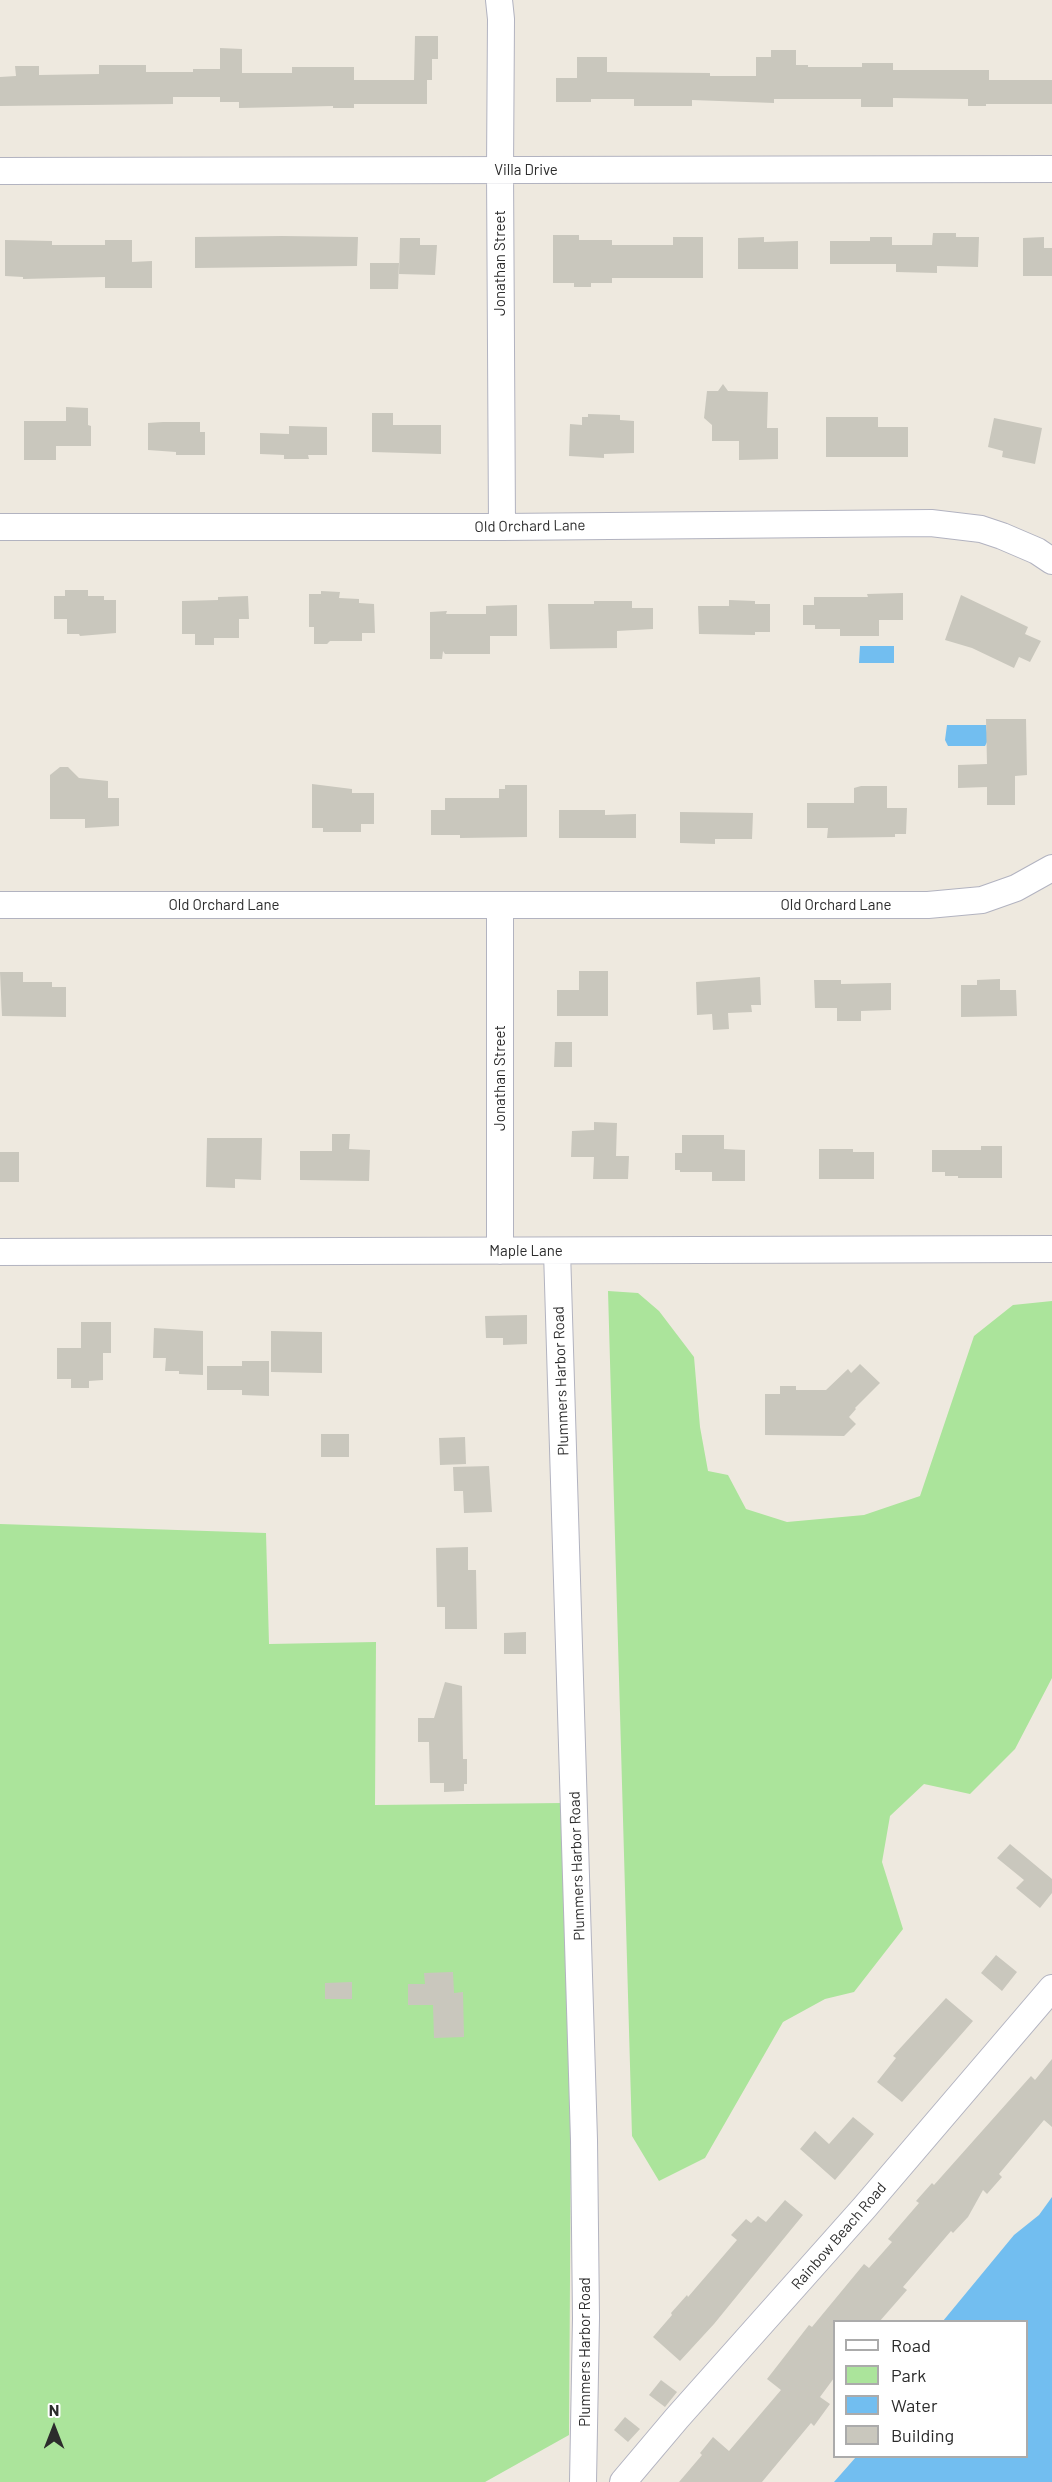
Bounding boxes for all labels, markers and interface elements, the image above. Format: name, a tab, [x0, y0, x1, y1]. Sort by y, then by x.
street label: Villa Drive	[494, 161, 558, 179]
street label: Jonathan Street	[491, 210, 509, 316]
street label: Old Orchard Lane	[474, 516, 586, 536]
street label: Old Orchard Lane	[169, 896, 279, 914]
street label: Old Orchard Lane	[781, 896, 891, 914]
street label: Jonathan Street	[491, 1025, 509, 1131]
street label: Maple Lane	[489, 1242, 563, 1260]
street label: Plummers Harbor Road	[549, 1306, 573, 1456]
street label: Plummers Harbor Road	[565, 1791, 589, 1941]
street label: Rainbow Beach Road	[788, 2179, 890, 2293]
street label: Plummers Harbor Road	[576, 2277, 594, 2427]
legend	[833, 2320, 1028, 2458]
text: Road	[891, 2334, 931, 2356]
text: Park	[891, 2364, 926, 2386]
text: Water	[891, 2394, 938, 2416]
north arrow	[24, 2398, 84, 2458]
text: N	[49, 2400, 59, 2419]
text: Building	[891, 2424, 954, 2446]

